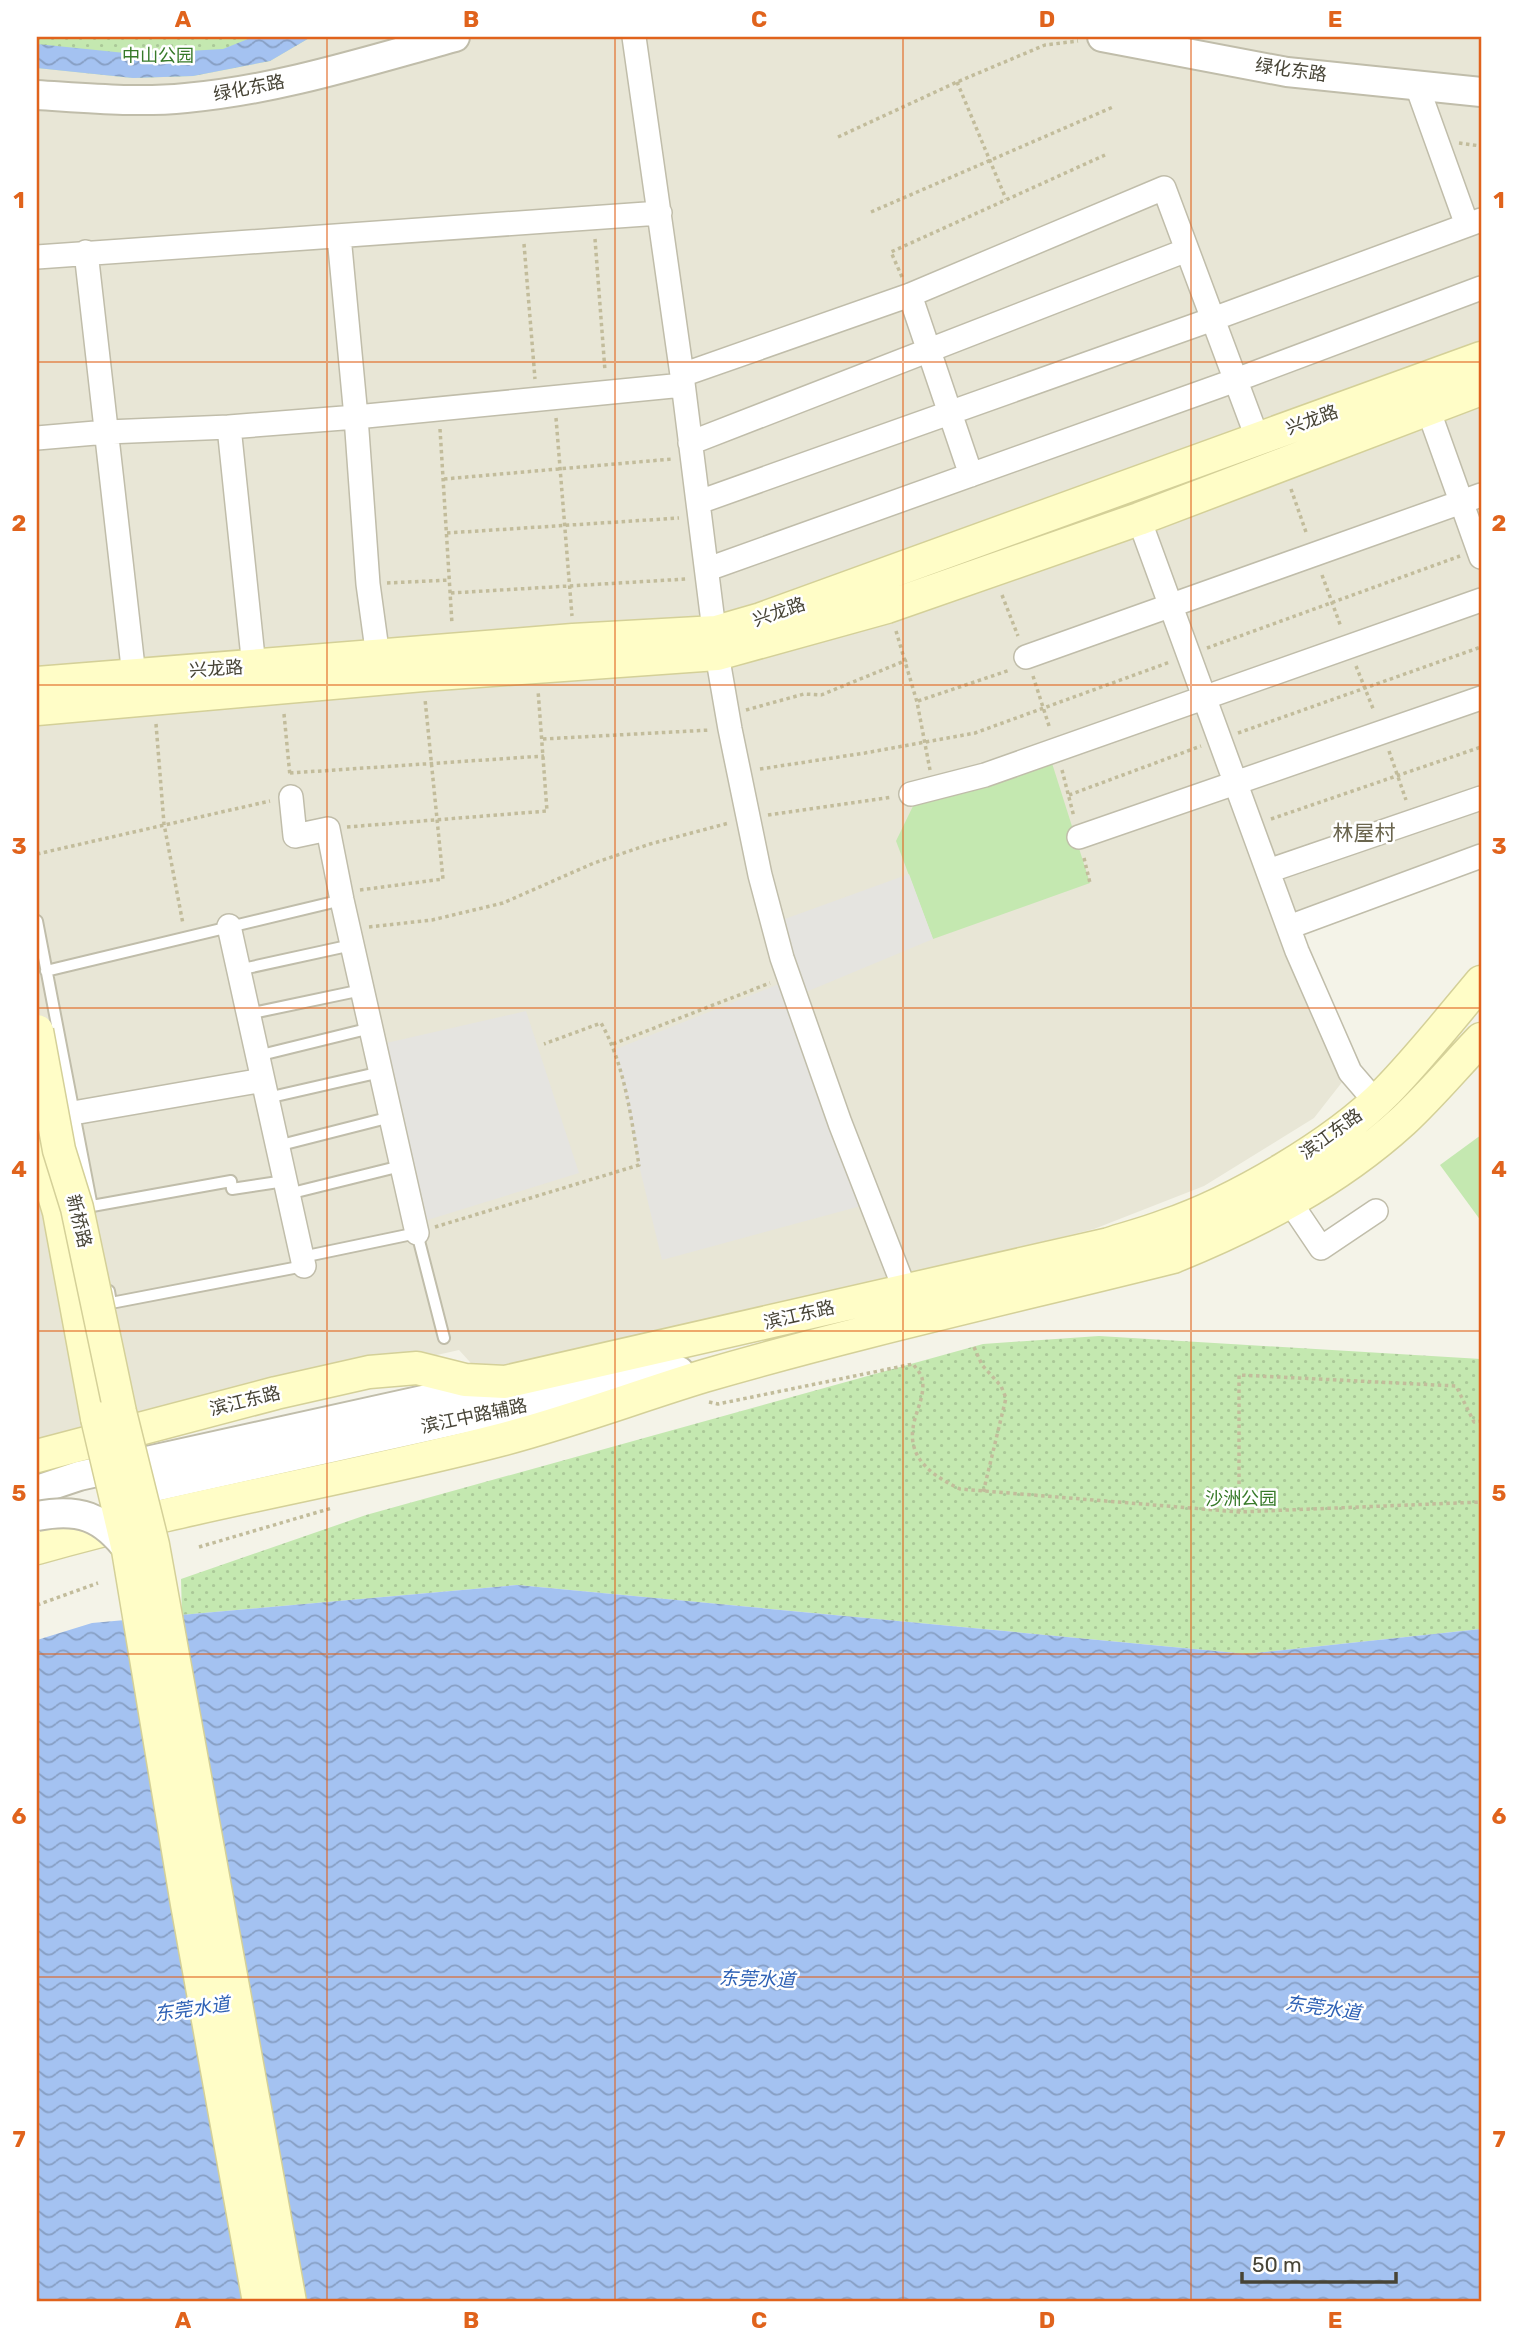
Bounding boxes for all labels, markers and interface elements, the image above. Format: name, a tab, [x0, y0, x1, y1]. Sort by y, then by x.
text: A	[175, 5, 192, 33]
text: B	[463, 5, 479, 33]
text: C	[751, 5, 767, 33]
text: D	[1039, 5, 1055, 33]
text: E	[1328, 5, 1342, 33]
park label: 中山公园	[122, 45, 194, 67]
street label: 绿化东路	[1254, 54, 1328, 86]
street label: 绿化东路	[212, 70, 286, 106]
text: 1	[13, 186, 25, 214]
text: 1	[1493, 186, 1505, 214]
street label: 兴龙路	[1283, 400, 1341, 440]
text: 2	[12, 509, 26, 537]
text: 2	[1492, 509, 1506, 537]
street label: 兴龙路	[750, 593, 808, 631]
street label: 兴龙路	[188, 656, 244, 682]
district label: 林屋村	[1333, 820, 1396, 845]
text: 3	[11, 832, 27, 860]
text: 3	[1491, 832, 1507, 860]
street label: 滨江东路	[1295, 1104, 1367, 1164]
text: 4	[11, 1155, 27, 1183]
text: 4	[1491, 1155, 1507, 1183]
street label: 新桥路	[62, 1192, 96, 1250]
street label: 滨江东路	[761, 1296, 837, 1334]
street label: 滨江东路	[207, 1382, 283, 1420]
street label: 滨江中路辅路	[419, 1394, 529, 1438]
text: 5	[12, 1479, 27, 1507]
text: 5	[1492, 1479, 1507, 1507]
park label: 沙洲公园	[1205, 1488, 1277, 1510]
text: 6	[12, 1802, 27, 1830]
text: 6	[1492, 1802, 1507, 1830]
water label: 东莞水道	[719, 1966, 798, 1992]
water label: 东莞水道	[1284, 1991, 1365, 2025]
water label: 东莞水道	[153, 1992, 234, 2026]
text: 7	[12, 2125, 26, 2153]
text: 7	[1492, 2125, 1506, 2153]
scale bar	[1242, 2241, 1396, 2285]
text: 50 m	[1252, 2252, 1302, 2277]
text: A	[175, 2306, 192, 2334]
text: B	[463, 2306, 479, 2334]
text: C	[751, 2306, 767, 2334]
text: D	[1039, 2306, 1055, 2334]
text: E	[1328, 2306, 1342, 2334]

